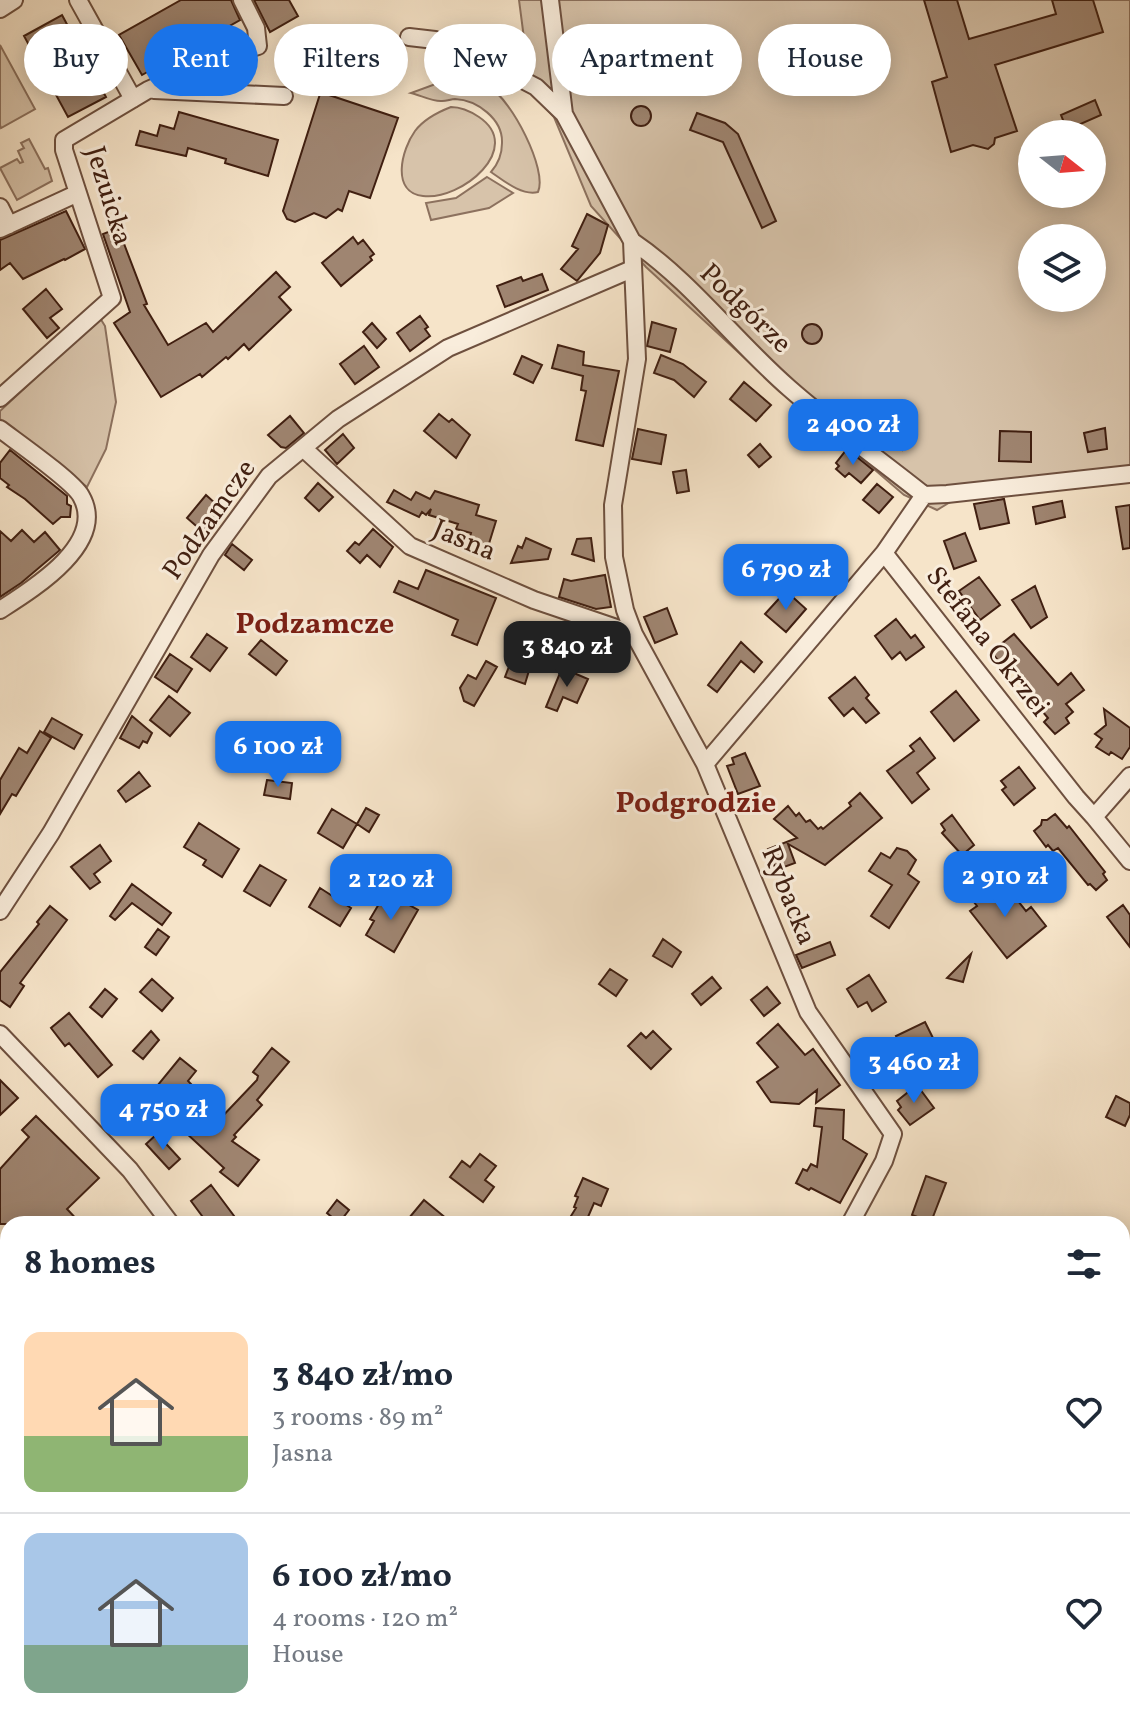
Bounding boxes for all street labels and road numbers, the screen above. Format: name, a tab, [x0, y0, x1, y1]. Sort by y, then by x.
street label: Jezuicka	[74, 142, 142, 250]
street label: Podgórze	[690, 255, 800, 363]
street label: Podzamcze	[154, 452, 266, 588]
street label: Jasna	[426, 510, 502, 572]
street label: Stefana Okrzei	[916, 559, 1058, 725]
street label: Rybacka	[751, 841, 825, 951]

